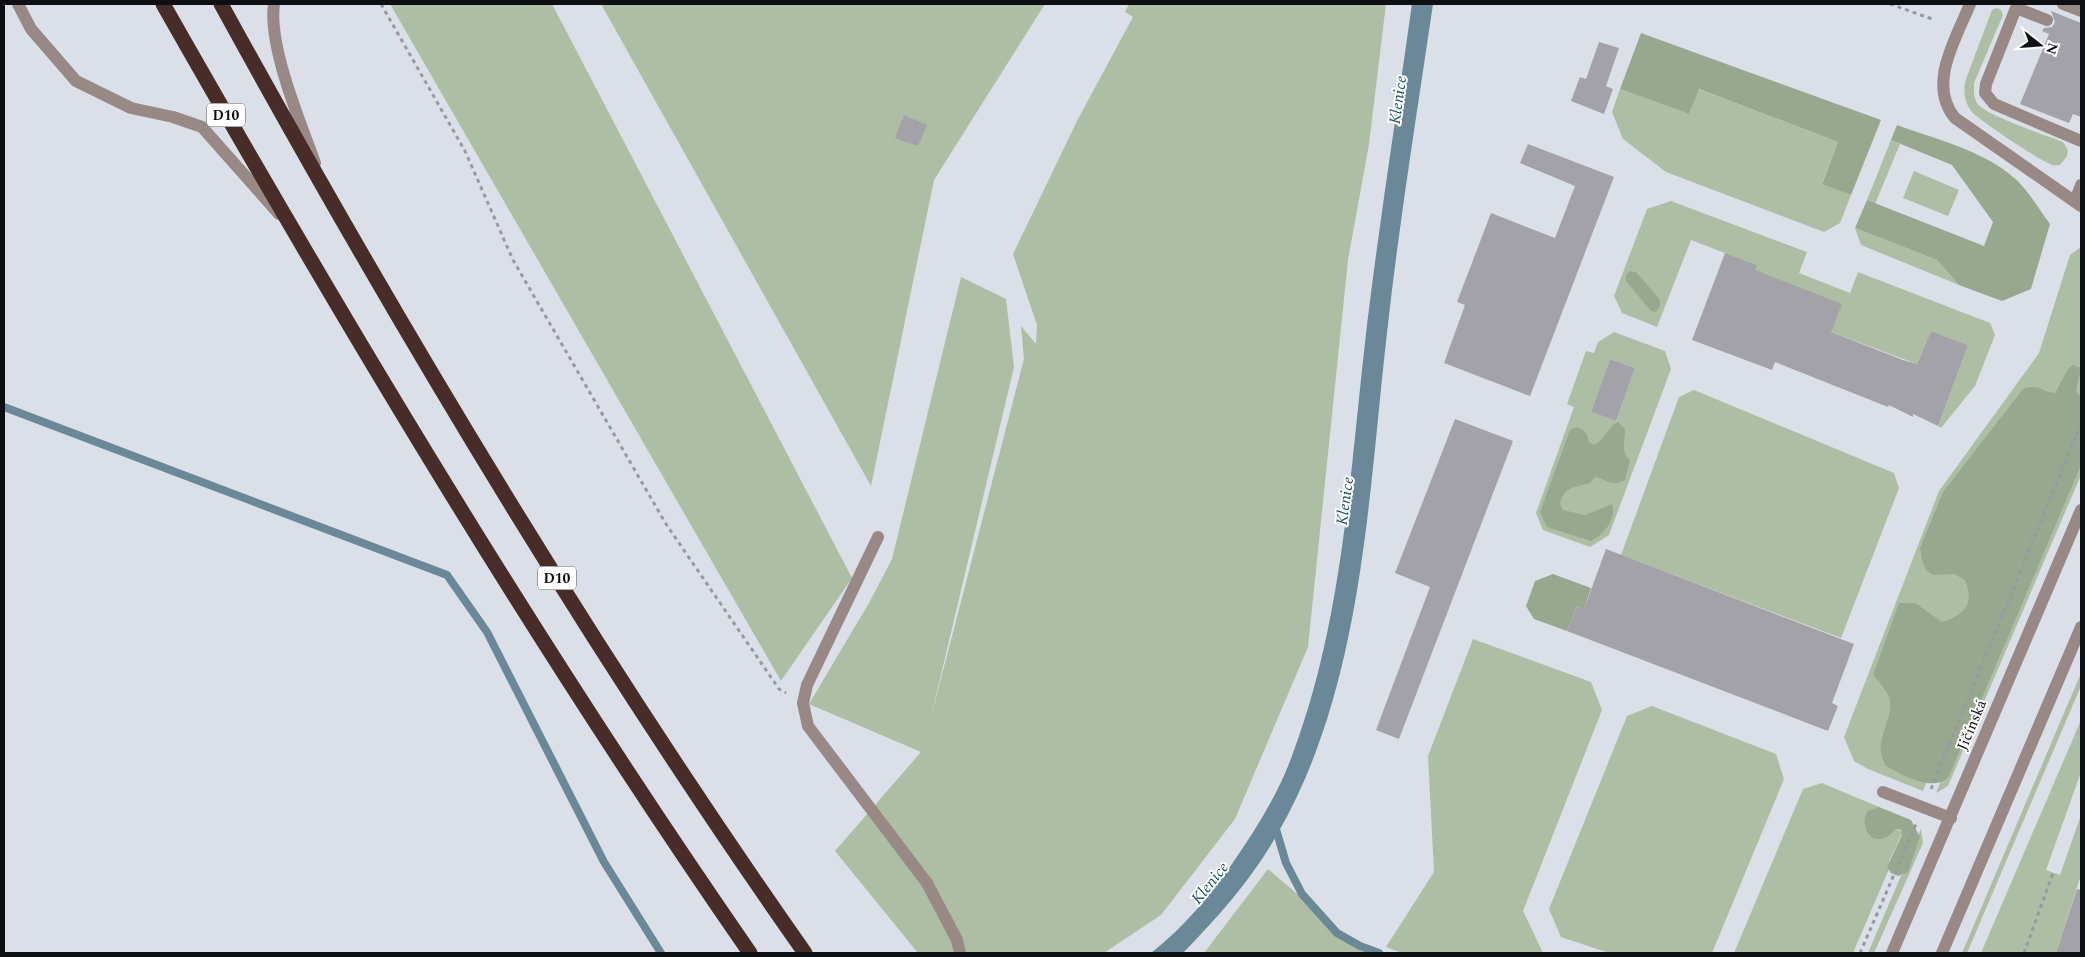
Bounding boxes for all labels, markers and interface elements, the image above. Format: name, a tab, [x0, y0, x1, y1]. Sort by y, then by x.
north arrow	[2015, 20, 2065, 70]
text: N	[2040, 40, 2064, 57]
water label: Klenice	[1383, 74, 1413, 126]
road number: D10	[207, 104, 245, 126]
water label: Klenice	[1330, 475, 1360, 527]
road number: D10	[538, 566, 576, 590]
street label: Jičínská	[1951, 696, 1993, 754]
water label: Klenice	[1185, 856, 1235, 910]

